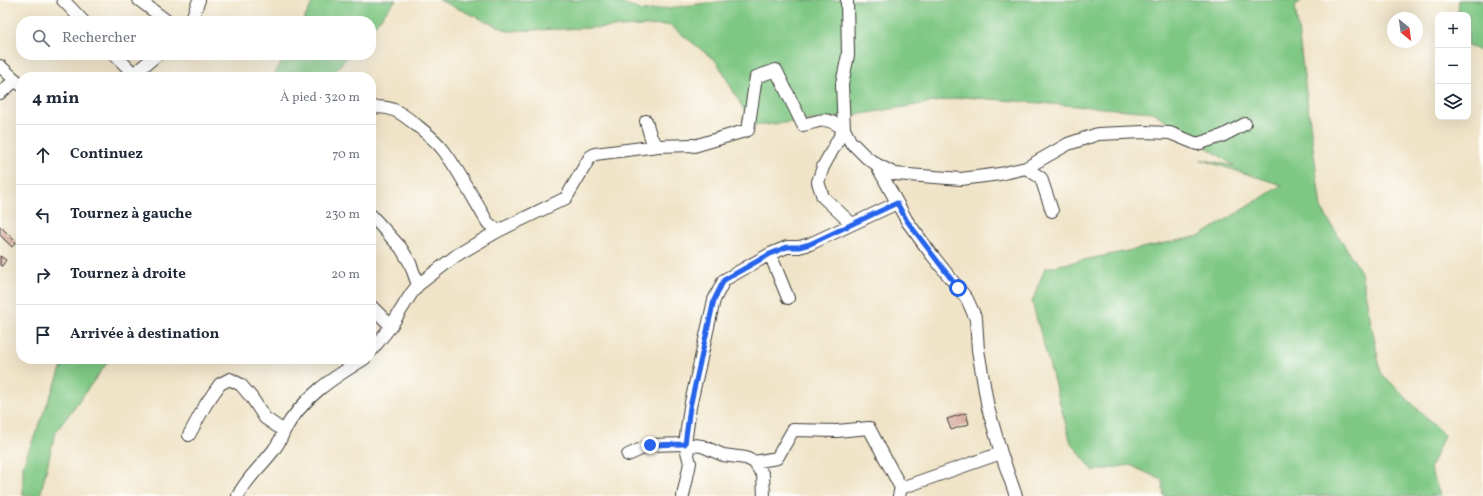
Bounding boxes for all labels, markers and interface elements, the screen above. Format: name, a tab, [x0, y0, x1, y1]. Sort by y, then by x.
north arrow	[1387, 12, 1423, 48]
map controls	[1435, 12, 1471, 120]
button: +	[1435, 12, 1471, 48]
search box	[16, 16, 376, 60]
icon: search	[30, 27, 52, 49]
text: Rechercher	[62, 28, 136, 49]
button: −	[1435, 48, 1471, 84]
button: layers	[1435, 84, 1471, 120]
text: 4 min	[32, 87, 79, 110]
text: À pied · 320 m	[280, 89, 360, 107]
icon: ahead	[32, 144, 54, 166]
text: Continuez	[70, 144, 143, 165]
text: 70 m	[332, 146, 360, 164]
icon: left	[32, 204, 54, 226]
text: Tournez à gauche	[70, 204, 192, 225]
text: 230 m	[325, 206, 360, 224]
icon: right	[32, 264, 54, 286]
text: Tournez à droite	[70, 264, 186, 285]
text: 20 m	[331, 266, 360, 284]
route start	[949, 279, 967, 297]
icon: arrive	[32, 324, 54, 346]
text: Arrivée à destination	[70, 324, 219, 345]
route end	[641, 436, 659, 454]

